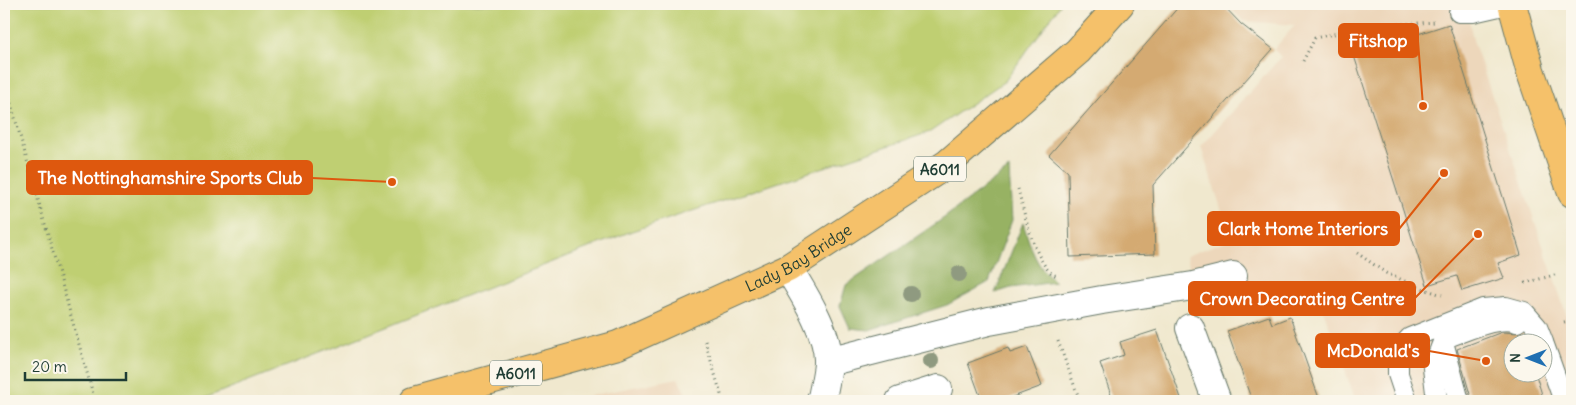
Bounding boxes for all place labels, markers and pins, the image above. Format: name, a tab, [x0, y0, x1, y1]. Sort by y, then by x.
callout: Fitshop	[1339, 24, 1418, 57]
callout: The Nottinghamshire Sports Club	[27, 161, 312, 194]
callout: Clark Home Interiors	[1208, 212, 1399, 245]
callout: Crown Decorating Centre	[1189, 282, 1415, 315]
callout: McDonald's	[1316, 334, 1429, 367]

